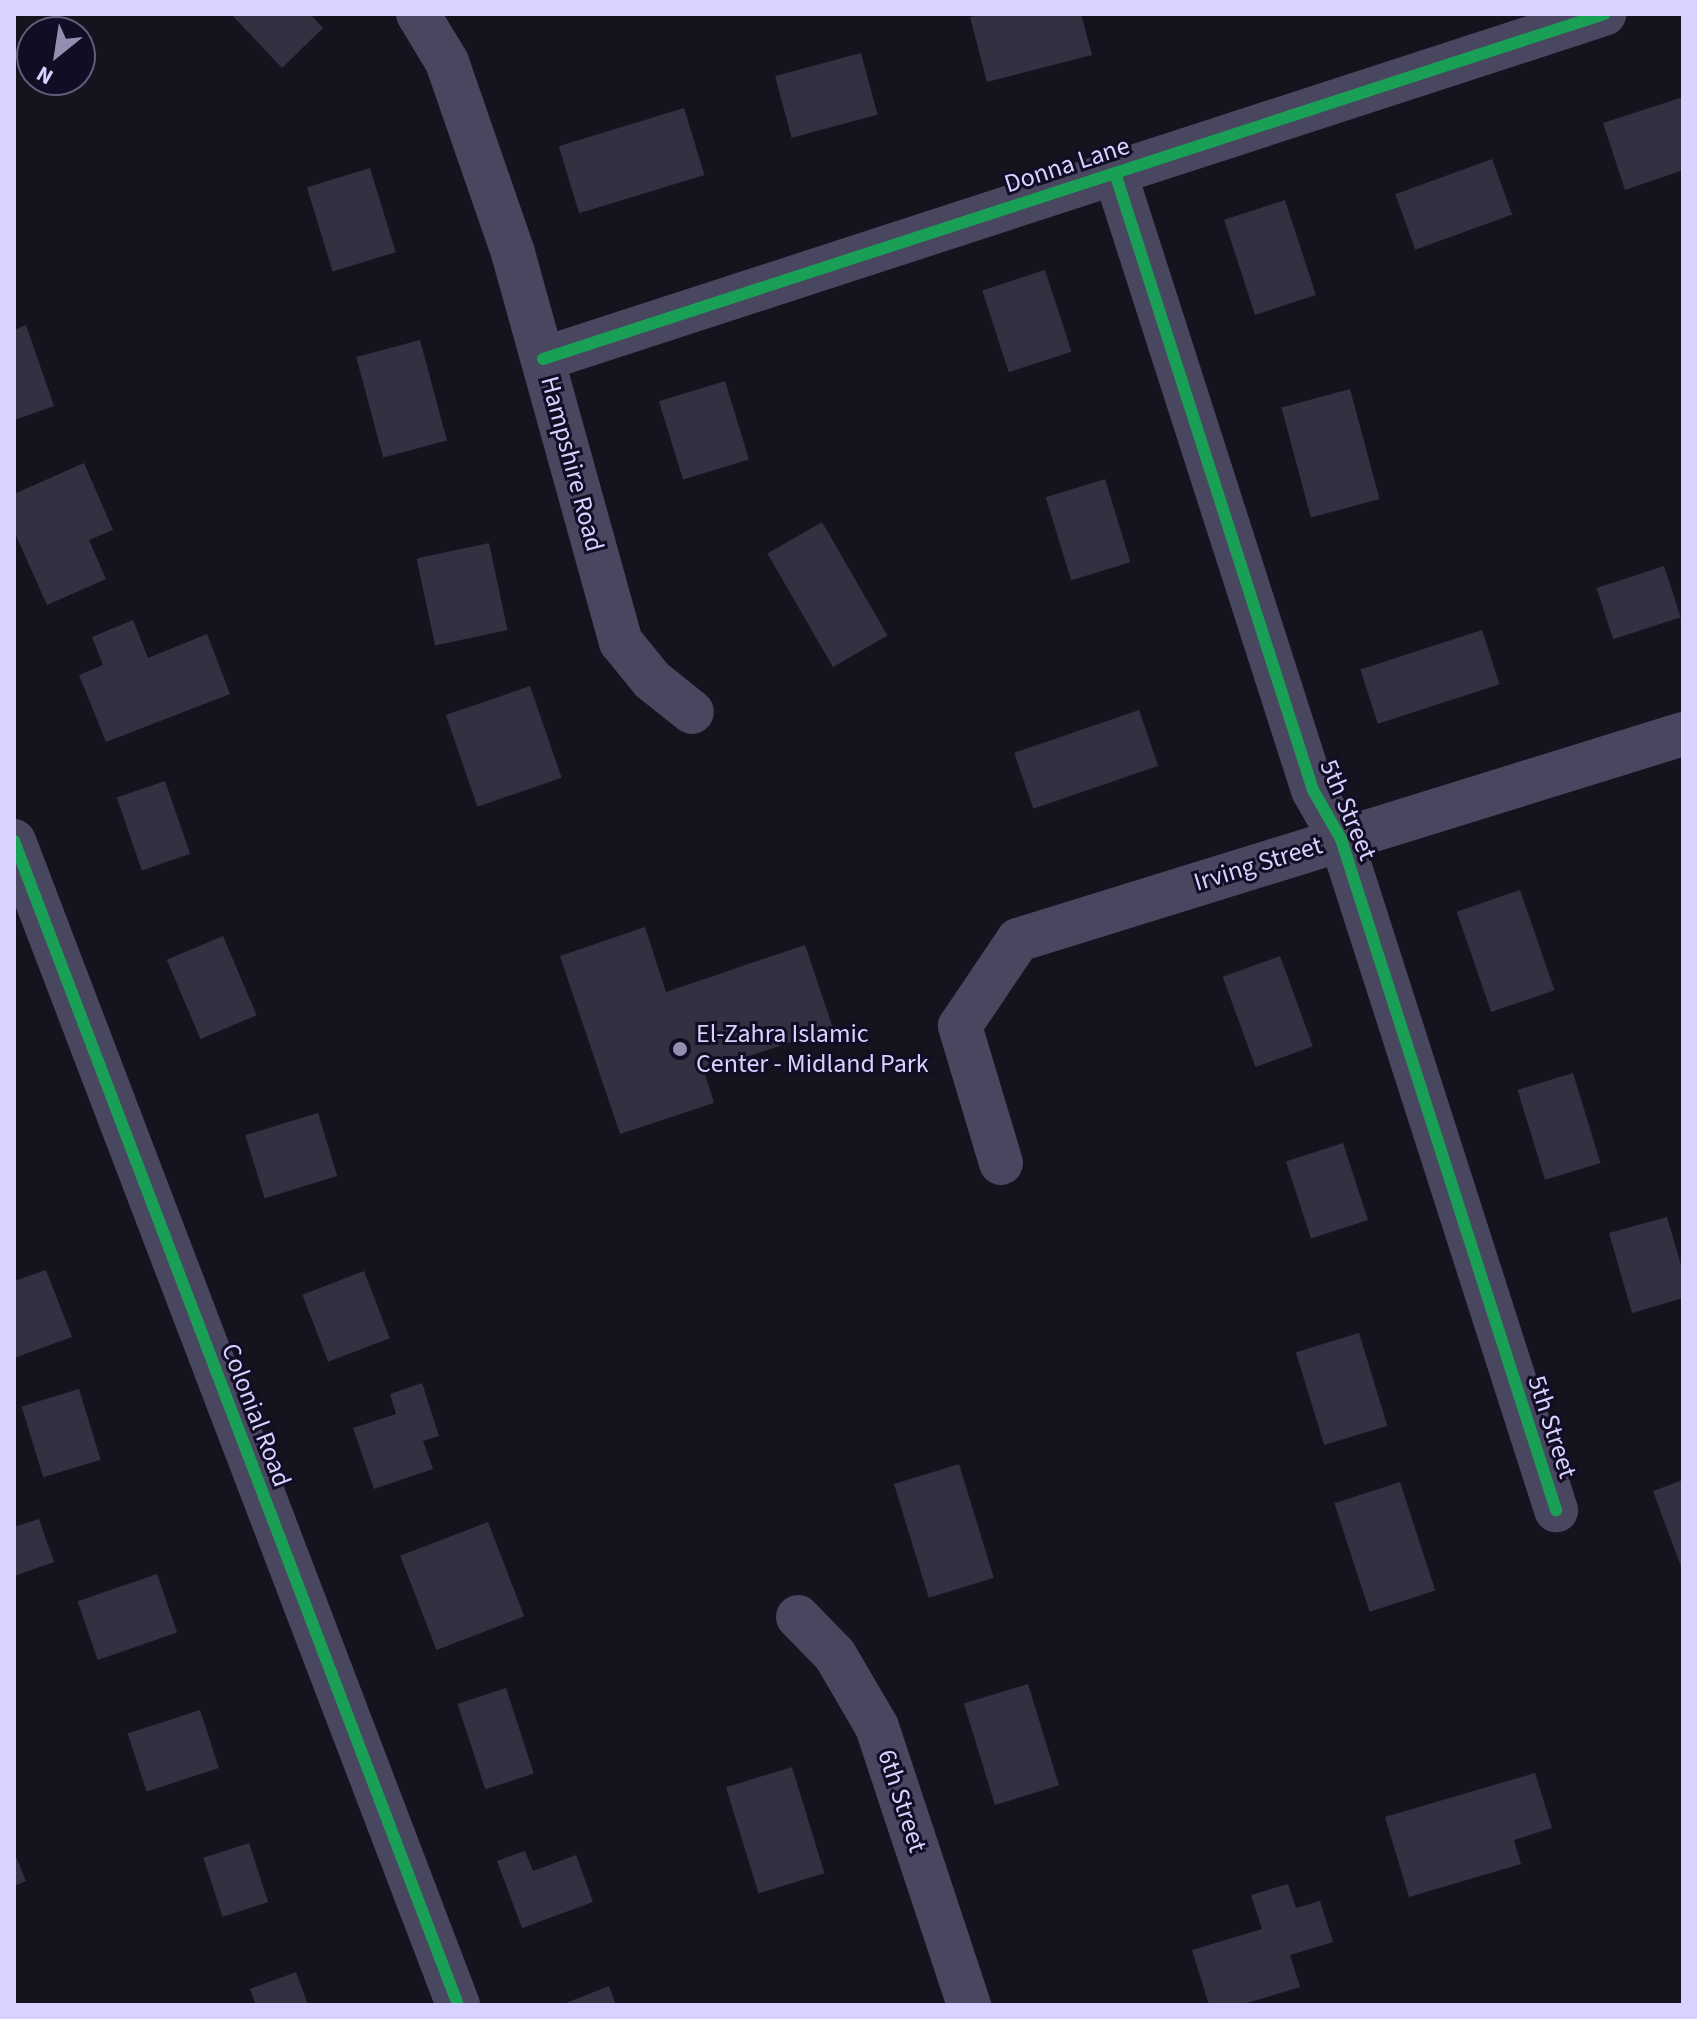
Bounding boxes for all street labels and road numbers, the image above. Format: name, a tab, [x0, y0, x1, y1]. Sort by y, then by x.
street label: Donna Lane	[1001, 130, 1133, 200]
street label: Hampshire Road	[534, 373, 610, 555]
street label: 5th Street	[1313, 755, 1383, 865]
street label: Irving Street	[1190, 830, 1326, 898]
street label: Colonial Road	[214, 1339, 298, 1491]
street label: 5th Street	[1521, 1372, 1583, 1482]
street label: 6th Street	[871, 1746, 933, 1856]

